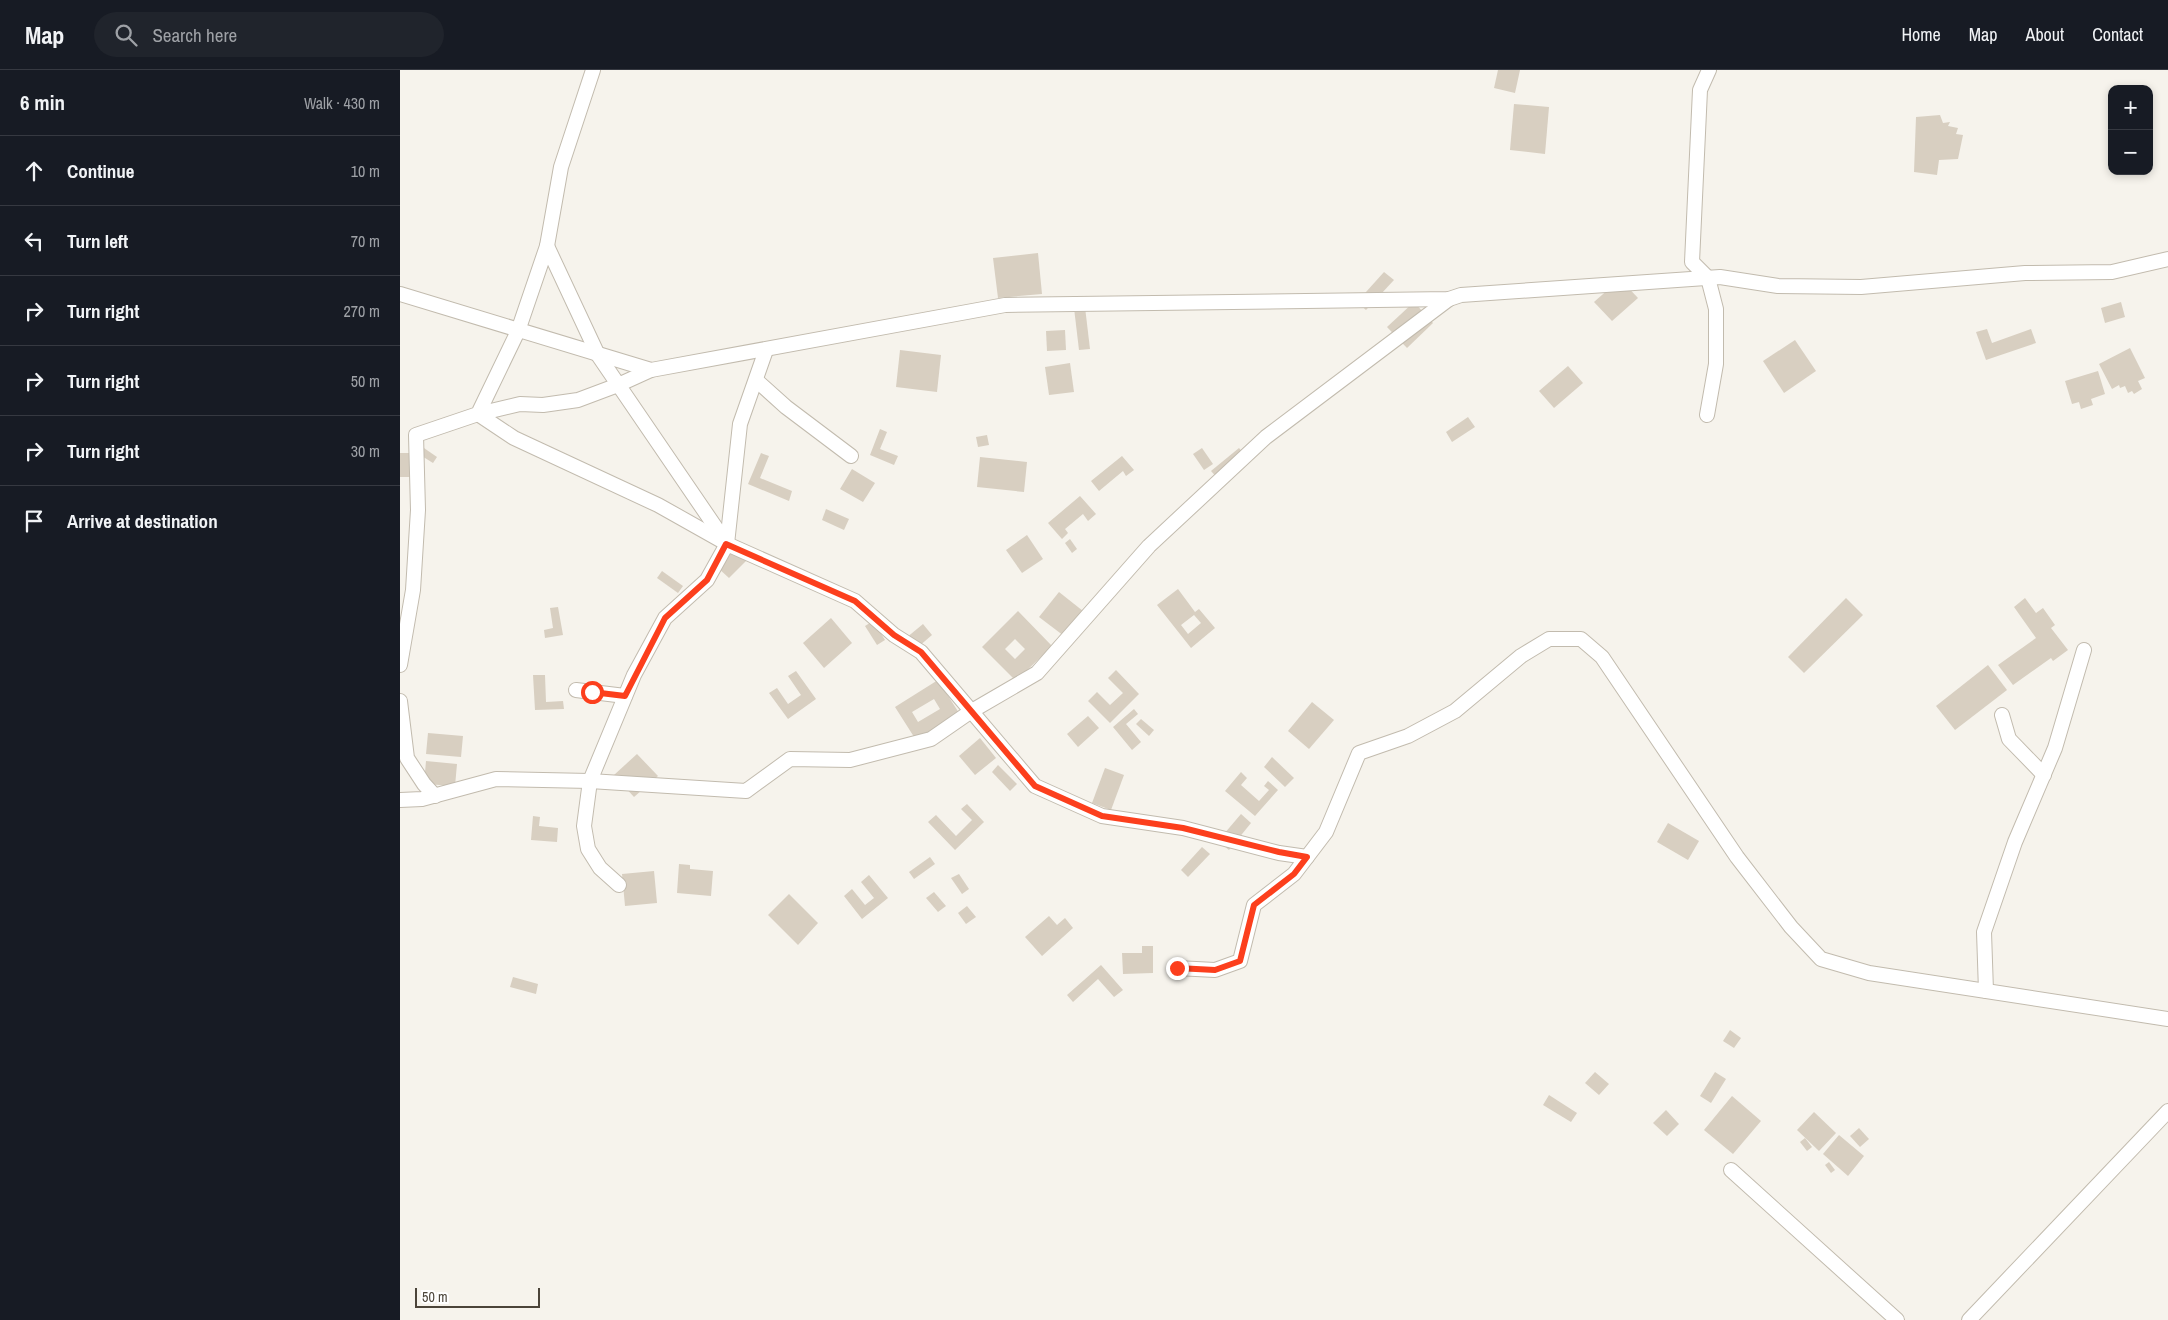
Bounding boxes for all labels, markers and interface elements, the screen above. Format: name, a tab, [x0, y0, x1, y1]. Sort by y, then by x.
search box	[94, 12, 444, 57]
text: Map	[25, 19, 64, 51]
icon: search	[112, 21, 140, 49]
text: Search here	[152, 22, 237, 48]
text: Home	[1901, 22, 1941, 47]
text: Map	[1969, 22, 1998, 47]
text: About	[2026, 22, 2064, 47]
text: Contact	[2092, 22, 2143, 47]
map controls	[2108, 85, 2153, 175]
button: +	[2108, 85, 2153, 130]
text: 6 min	[20, 88, 65, 117]
text: Walk · 430 m	[304, 92, 380, 114]
button: −	[2108, 130, 2153, 175]
icon: ahead	[20, 157, 48, 185]
text: Continue	[67, 158, 135, 184]
text: 10 m	[351, 160, 380, 182]
icon: left	[20, 227, 48, 255]
text: Turn left	[67, 228, 128, 254]
text: 70 m	[351, 230, 380, 252]
icon: right	[20, 297, 48, 325]
text: Turn right	[67, 298, 139, 324]
text: 270 m	[344, 300, 380, 322]
icon: right	[20, 367, 48, 395]
text: Turn right	[67, 368, 139, 394]
text: 50 m	[351, 370, 380, 392]
icon: right	[20, 437, 48, 465]
text: Turn right	[67, 438, 139, 464]
text: 30 m	[351, 440, 380, 462]
icon: arrive	[20, 507, 48, 535]
text: Arrive at destination	[67, 508, 218, 534]
route start	[581, 681, 604, 704]
route end	[1166, 957, 1189, 980]
scale bar	[415, 1285, 540, 1308]
text: 50 m	[422, 1288, 448, 1306]

